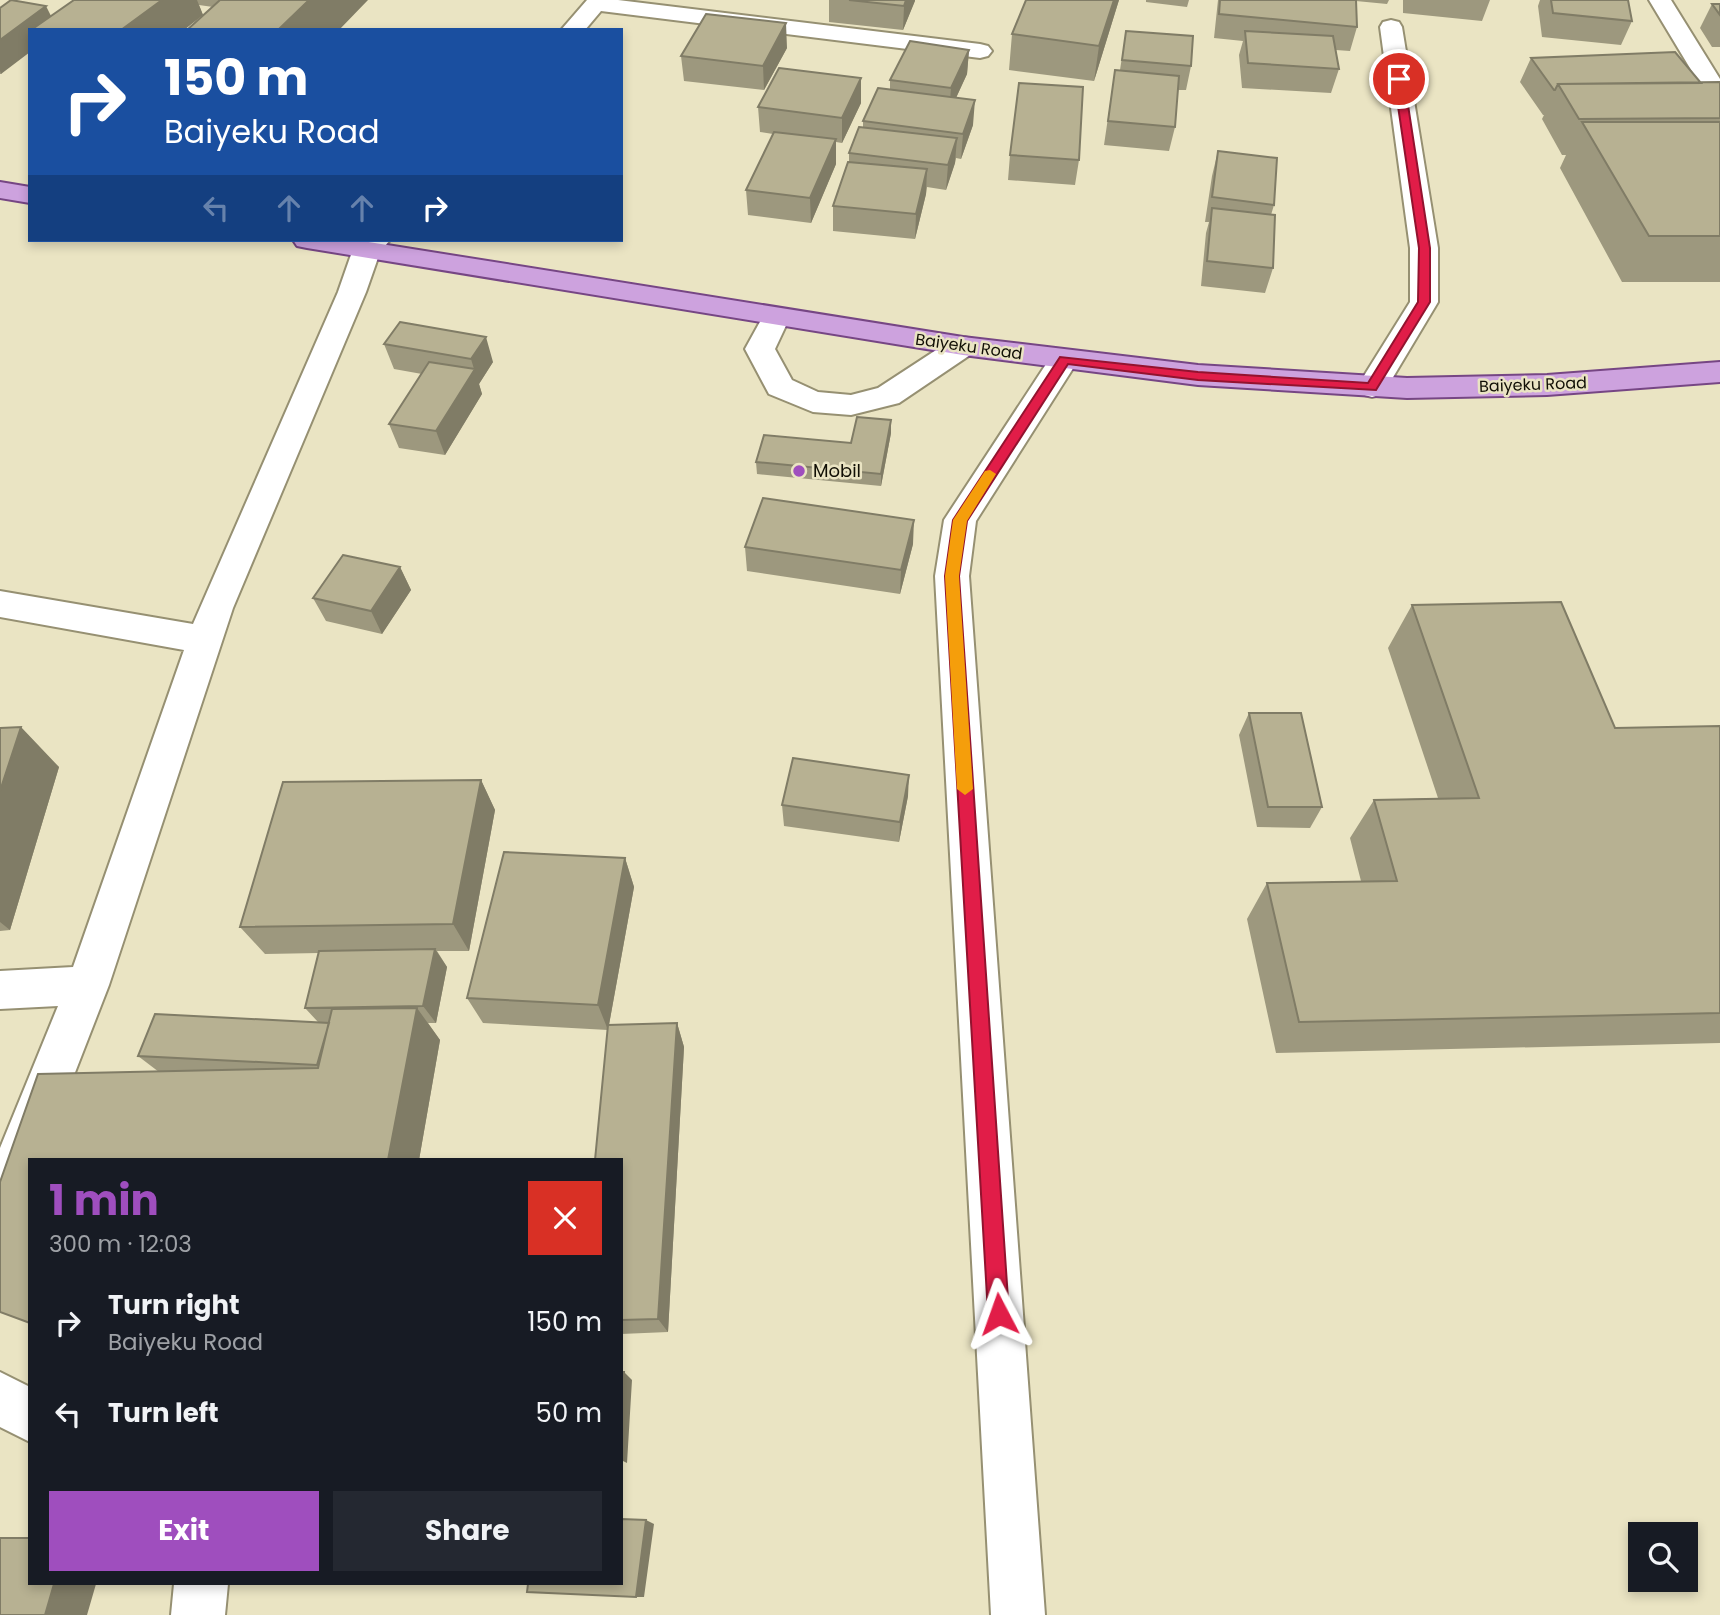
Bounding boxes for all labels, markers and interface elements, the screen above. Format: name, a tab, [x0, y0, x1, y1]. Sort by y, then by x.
text: 150 m	[164, 44, 309, 112]
pin	[1369, 49, 1429, 109]
icon: right	[49, 56, 140, 147]
icon: arrive	[1380, 60, 1418, 98]
text: Baiyeku Road	[164, 109, 380, 154]
icon: left	[197, 189, 235, 227]
icon: ahead	[270, 189, 308, 227]
icon: ahead	[343, 189, 381, 227]
icon: right	[416, 189, 454, 227]
street label: Baiyeku Road	[914, 328, 1024, 365]
street label: Baiyeku Road	[1479, 371, 1587, 398]
place label: Mobil	[813, 458, 861, 483]
marker: Mobil	[791, 463, 807, 479]
text: 1 min	[49, 1171, 159, 1230]
button: close	[528, 1181, 602, 1255]
text: 300 m · 12:03	[49, 1228, 192, 1260]
position arrow	[962, 1277, 1036, 1351]
text: Turn right	[108, 1287, 240, 1323]
icon: right	[49, 1304, 87, 1342]
text: 150 m	[527, 1304, 602, 1340]
text: Baiyeku Road	[108, 1326, 263, 1358]
icon: left	[49, 1395, 87, 1433]
text: Turn left	[108, 1395, 219, 1431]
text: 50 m	[536, 1395, 602, 1431]
button: Exit	[49, 1491, 319, 1571]
button: Share	[333, 1491, 602, 1571]
map controls	[1628, 1522, 1698, 1592]
button: search	[1628, 1522, 1698, 1592]

